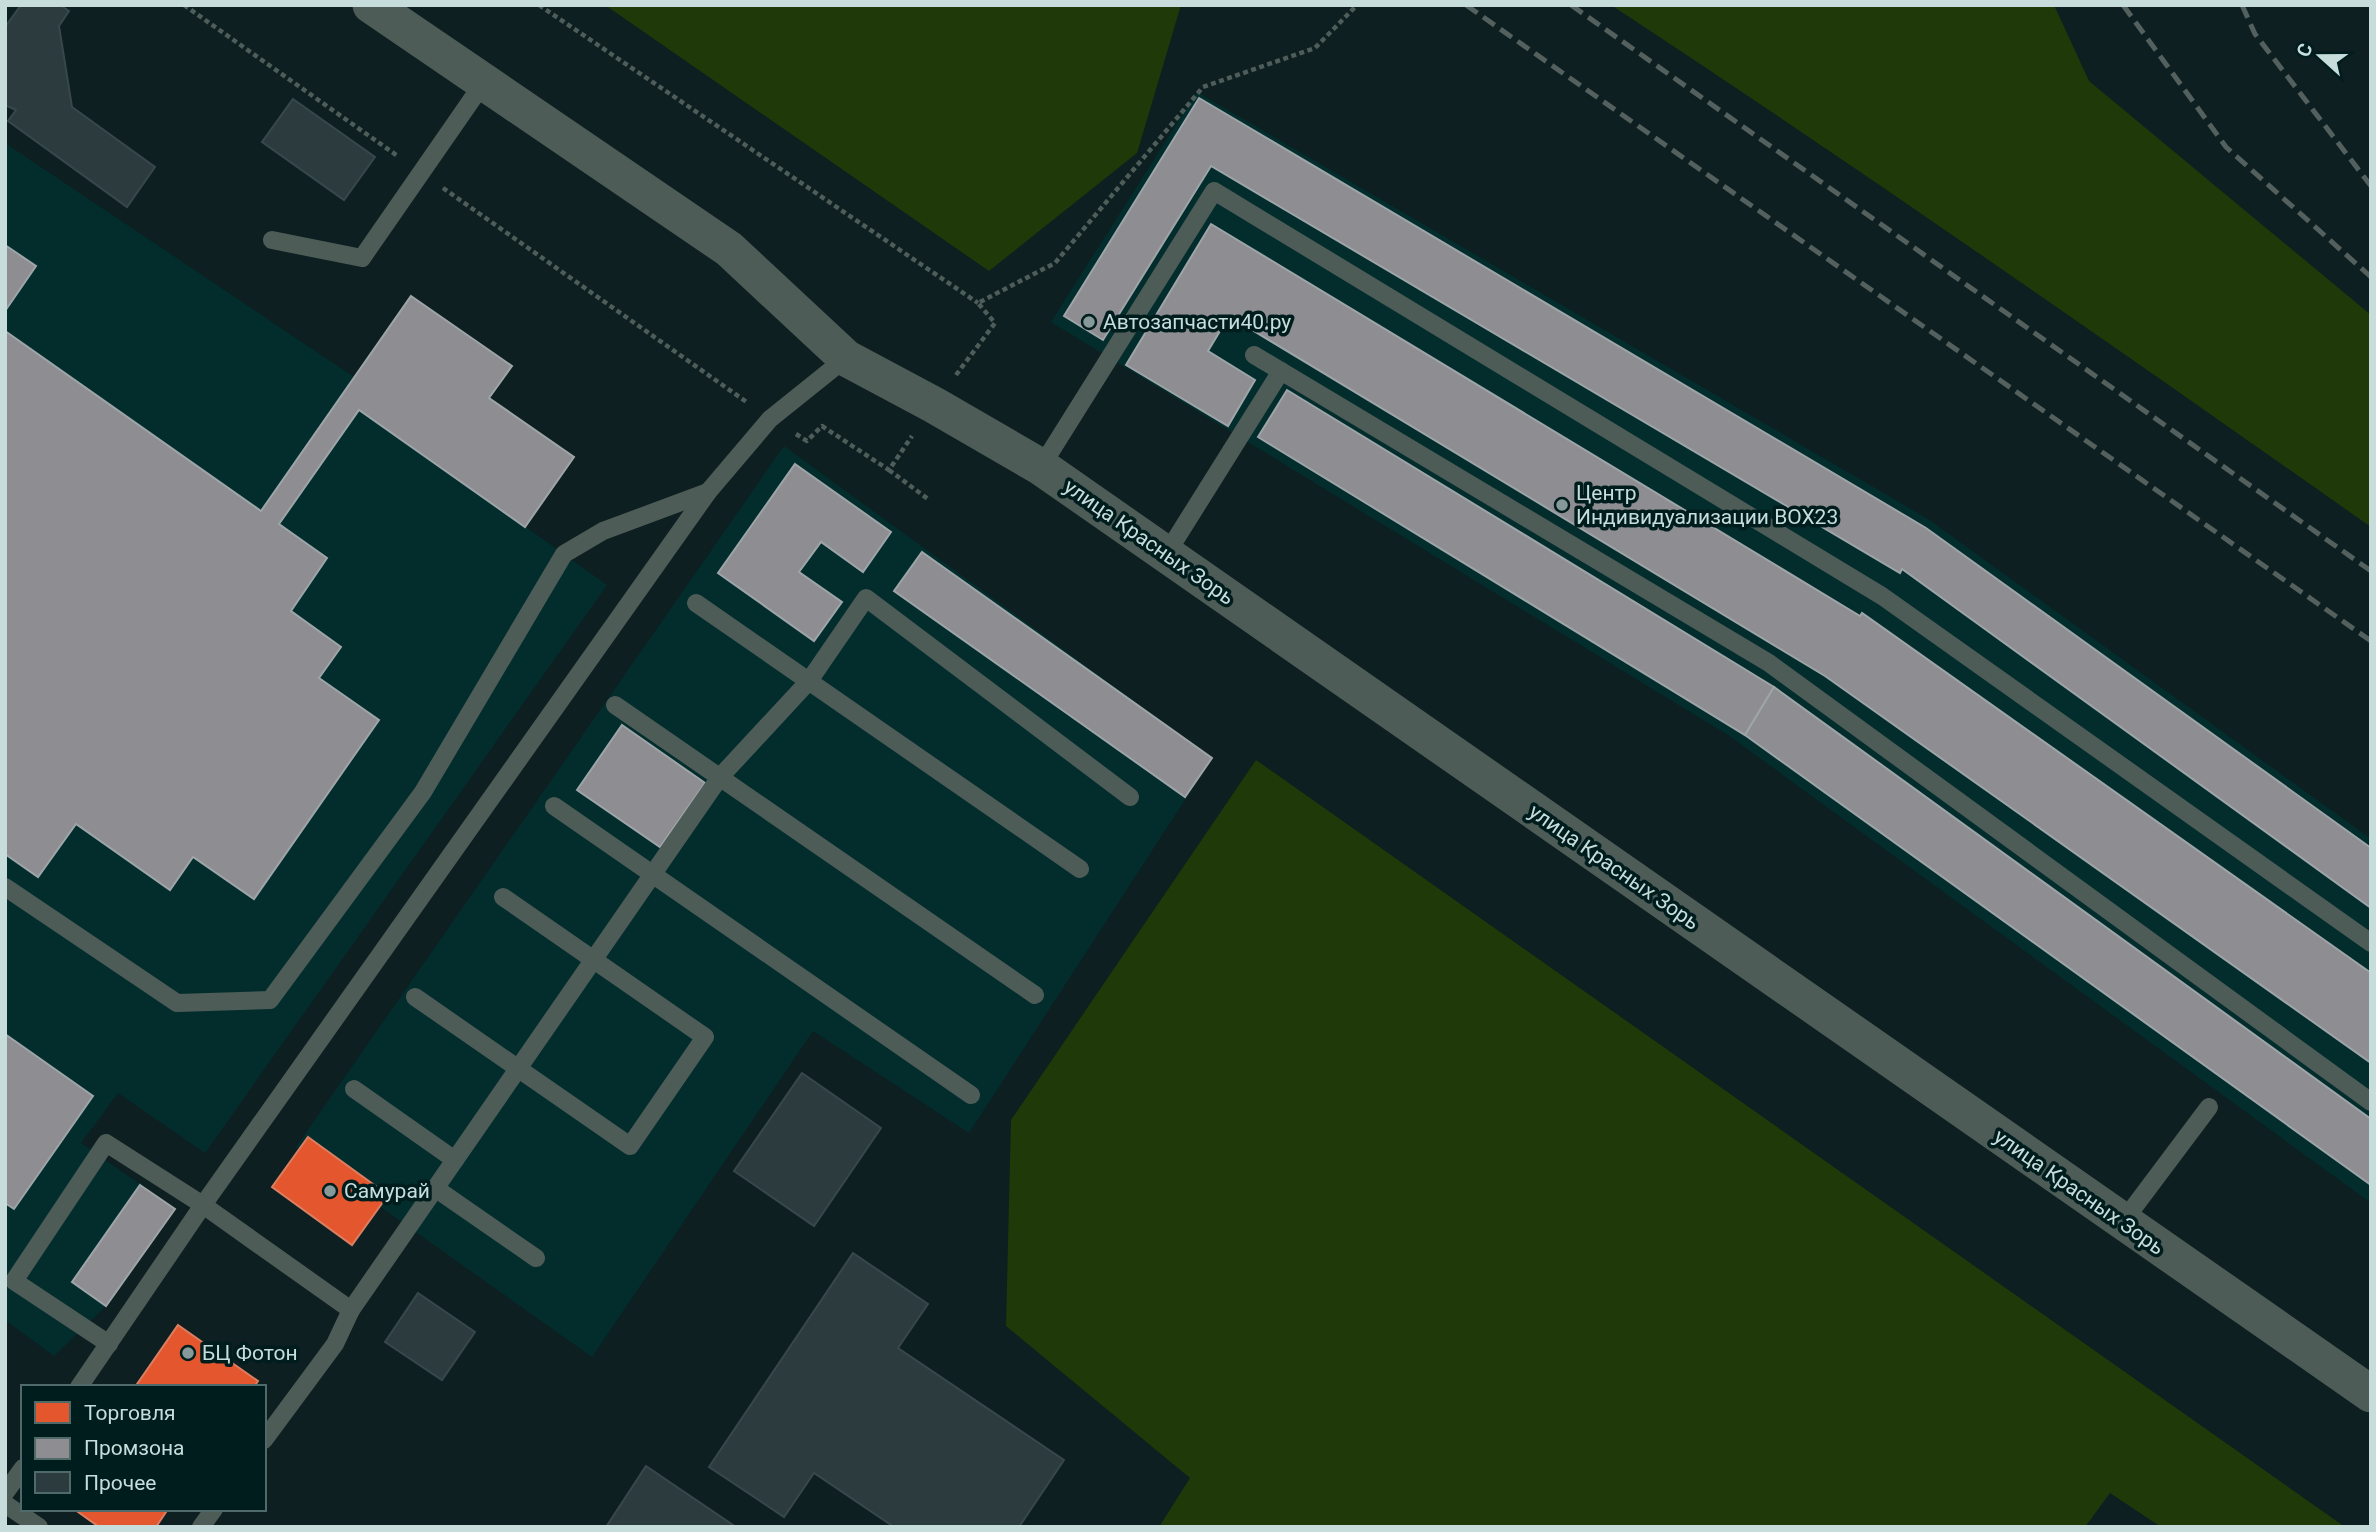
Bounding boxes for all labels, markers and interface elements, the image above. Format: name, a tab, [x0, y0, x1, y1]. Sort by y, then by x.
north arrow	[2285, 21, 2355, 91]
text: С	[2292, 40, 2318, 60]
place label: Автозапчасти40.ру	[1103, 310, 1291, 334]
marker: Автозапчасти40.ру	[1081, 314, 1097, 330]
street label: улица Красных Зорь	[1059, 474, 1239, 610]
place label: Центр Индивидуализации BOX23	[1576, 481, 1838, 529]
marker: Центр Индивидуализации BOX23	[1554, 497, 1570, 513]
street label: улица Красных Зорь	[1524, 799, 1704, 935]
street label: улица Красных Зорь	[1989, 1124, 2169, 1260]
place label: Самурай	[344, 1179, 430, 1203]
marker: Самурай	[322, 1183, 338, 1199]
place label: БЦ Фотон	[202, 1341, 298, 1365]
marker: БЦ Фотон	[180, 1345, 196, 1361]
legend	[21, 1385, 266, 1511]
text: Торговля	[84, 1401, 176, 1425]
text: Промзона	[84, 1436, 185, 1460]
text: Прочее	[84, 1471, 156, 1495]

